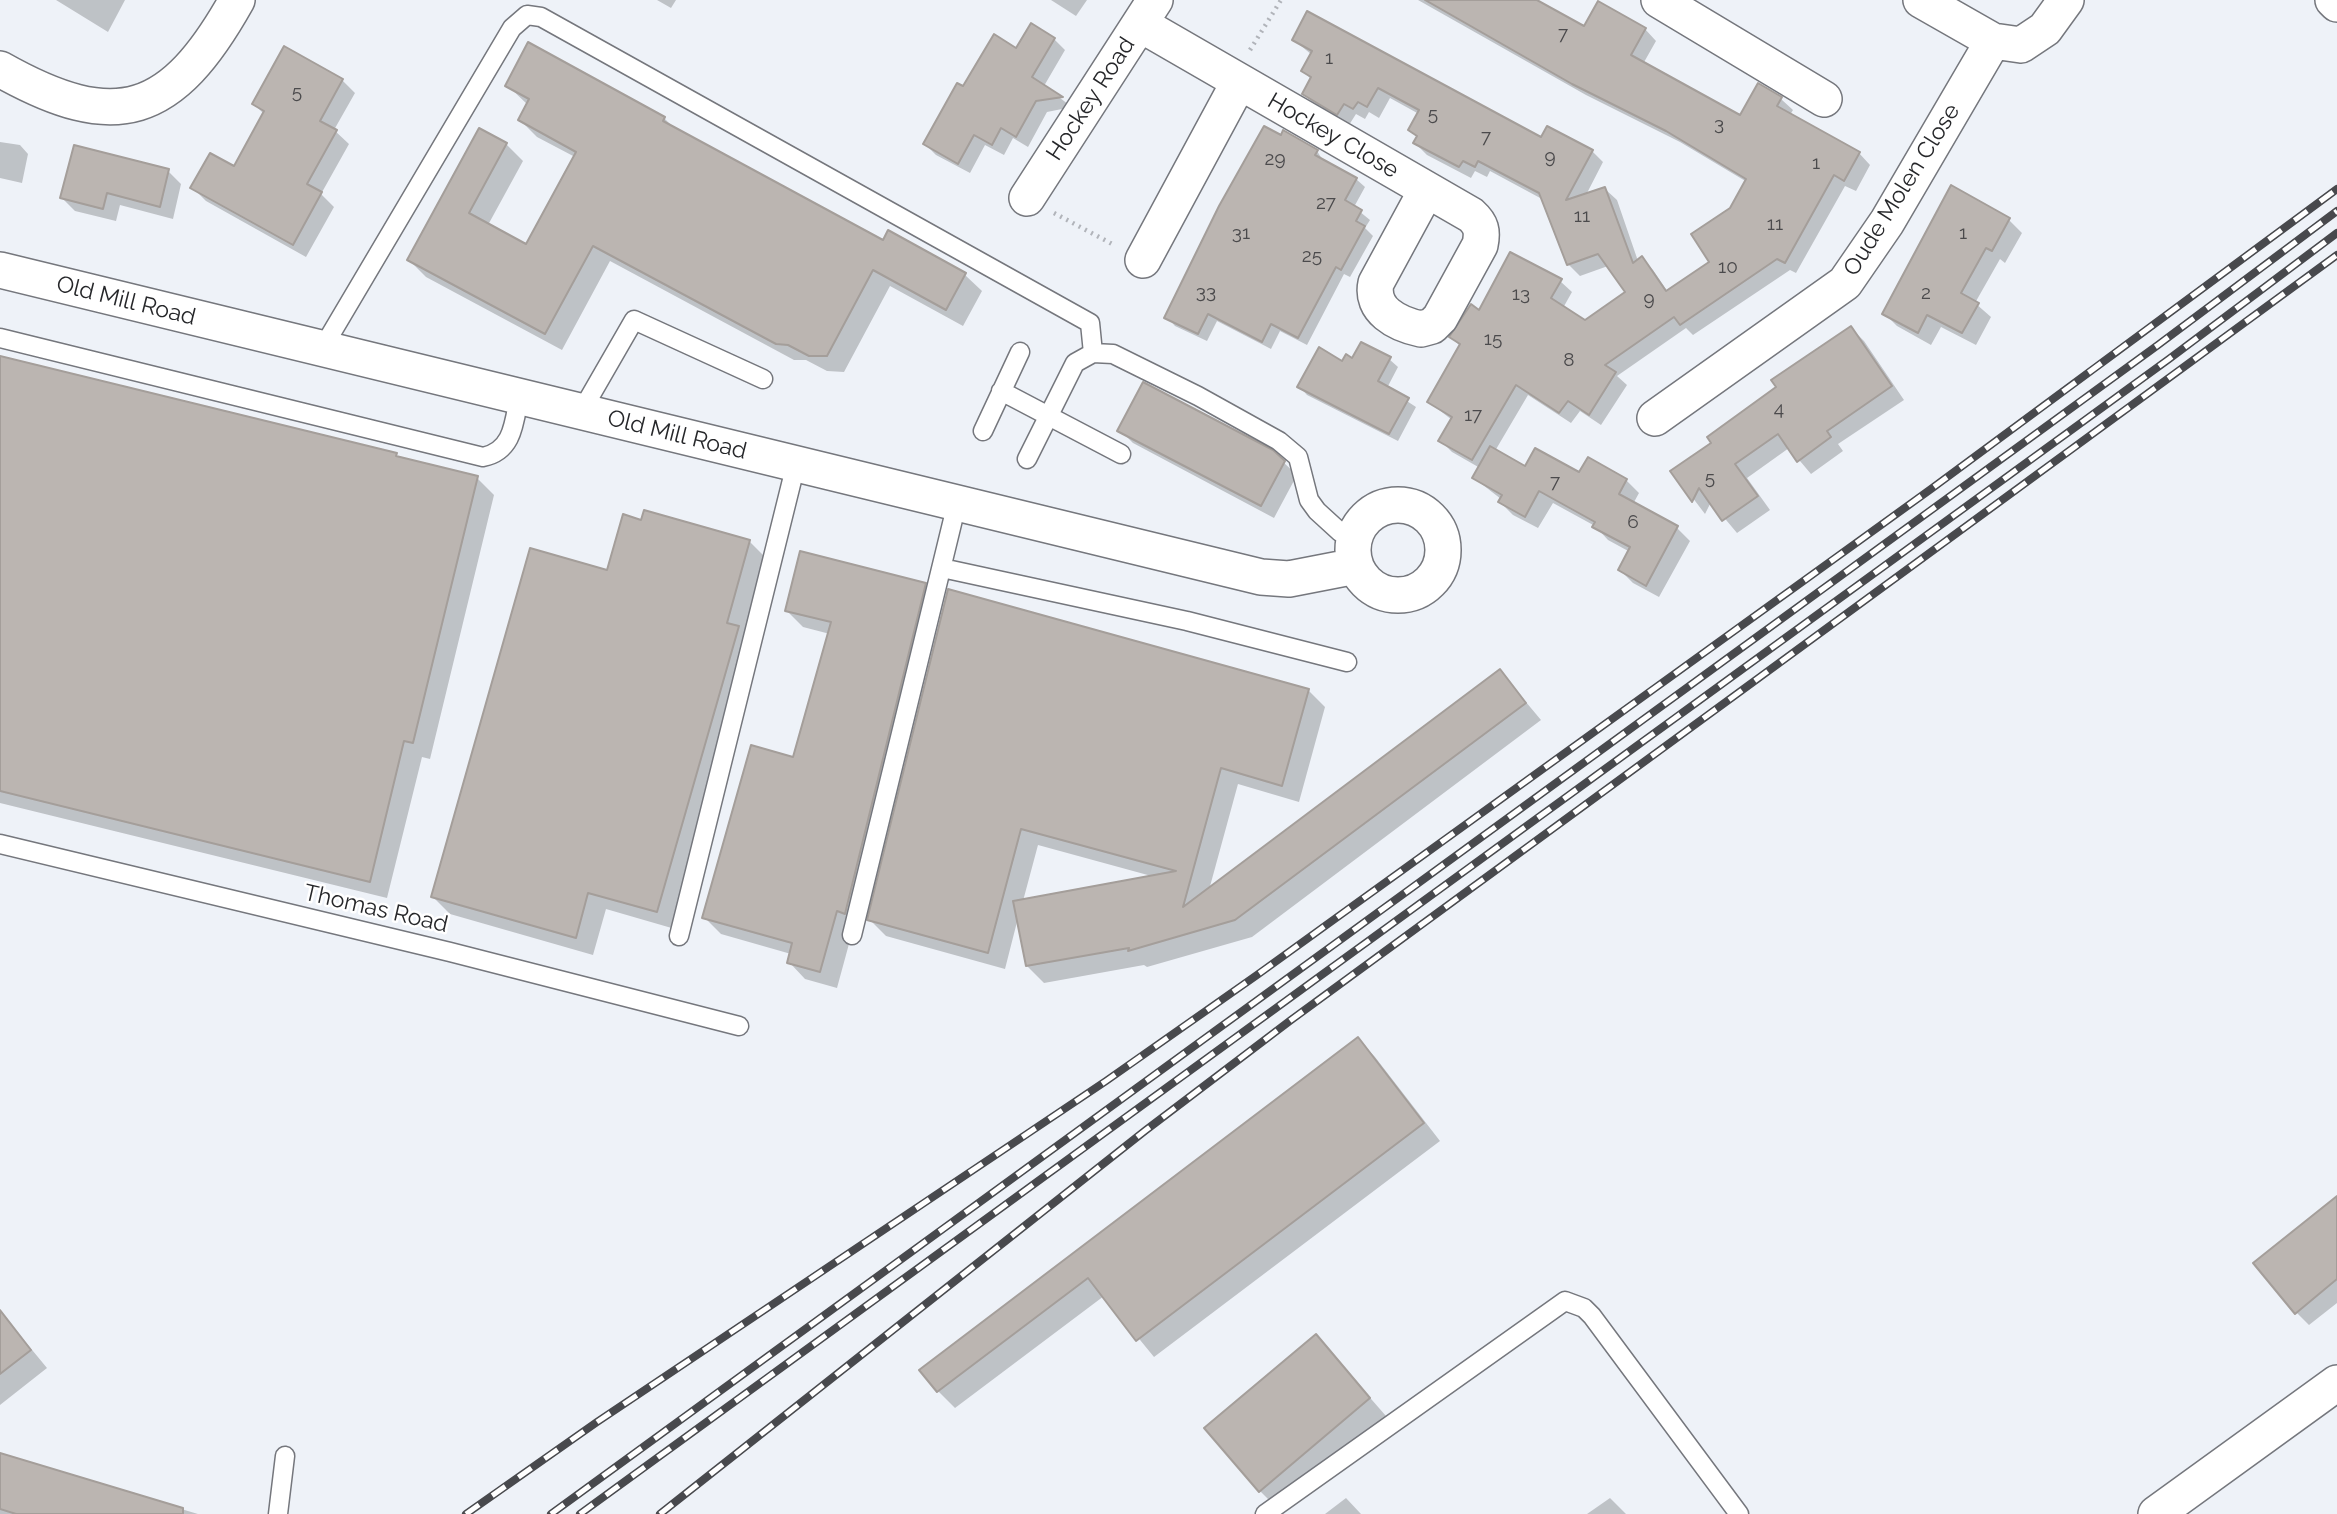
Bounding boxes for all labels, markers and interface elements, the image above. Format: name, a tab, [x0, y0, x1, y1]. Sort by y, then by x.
house number: 7	[1558, 23, 1568, 45]
street label: Hockey Road	[1041, 32, 1141, 166]
house number: 1	[1325, 47, 1333, 69]
house number: 5	[292, 81, 302, 103]
street label: Hockey Close	[1263, 87, 1403, 185]
street label: Oude Molen Close	[1838, 99, 1966, 281]
house number: 5	[1428, 103, 1438, 125]
house number: 3	[1714, 113, 1724, 135]
house number: 7	[1481, 126, 1491, 148]
house number: 9	[1544, 146, 1556, 168]
house number: 29	[1264, 148, 1286, 170]
house number: 1	[1812, 152, 1820, 174]
house number: 27	[1316, 192, 1336, 214]
house number: 11	[1574, 205, 1590, 227]
house number: 11	[1767, 213, 1783, 235]
house number: 31	[1232, 222, 1250, 244]
house number: 1	[1959, 222, 1967, 244]
house number: 25	[1302, 245, 1322, 267]
house number: 10	[1718, 256, 1738, 278]
street label: Old Mill Road	[54, 270, 198, 332]
house number: 33	[1196, 281, 1216, 303]
house number: 2	[1921, 282, 1931, 304]
house number: 13	[1512, 283, 1530, 305]
house number: 9	[1643, 288, 1655, 310]
house number: 15	[1484, 328, 1502, 350]
house number: 8	[1563, 349, 1575, 371]
house number: 4	[1774, 398, 1784, 420]
street label: Old Mill Road	[605, 404, 749, 466]
house number: 17	[1464, 404, 1482, 426]
house number: 5	[1705, 467, 1715, 489]
house number: 7	[1550, 471, 1560, 493]
house number: 6	[1627, 511, 1639, 533]
street label: Thomas Road	[301, 879, 451, 939]

